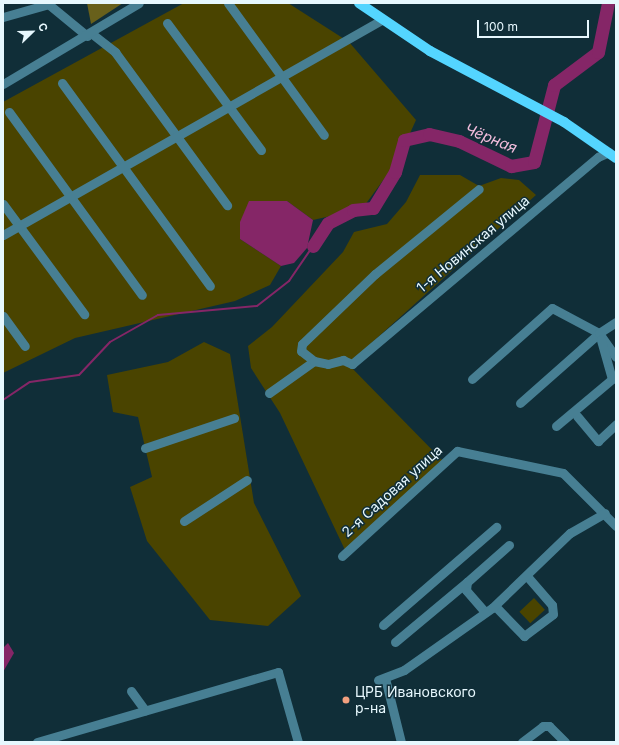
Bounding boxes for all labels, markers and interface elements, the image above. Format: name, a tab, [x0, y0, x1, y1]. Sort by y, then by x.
north arrow	[12, 12, 52, 52]
scale bar	[479, 12, 591, 38]
text: 100 m	[484, 19, 518, 34]
text: С	[35, 21, 51, 34]
water label: Чёрная	[462, 119, 520, 157]
street label: 1-я Новинская улица	[413, 192, 533, 296]
street label: 2-я Садовая улица	[338, 442, 446, 540]
place label: ЦРБ Ивановского р-на	[355, 684, 476, 716]
marker: ЦРБ Ивановского р-на	[340, 694, 352, 706]

